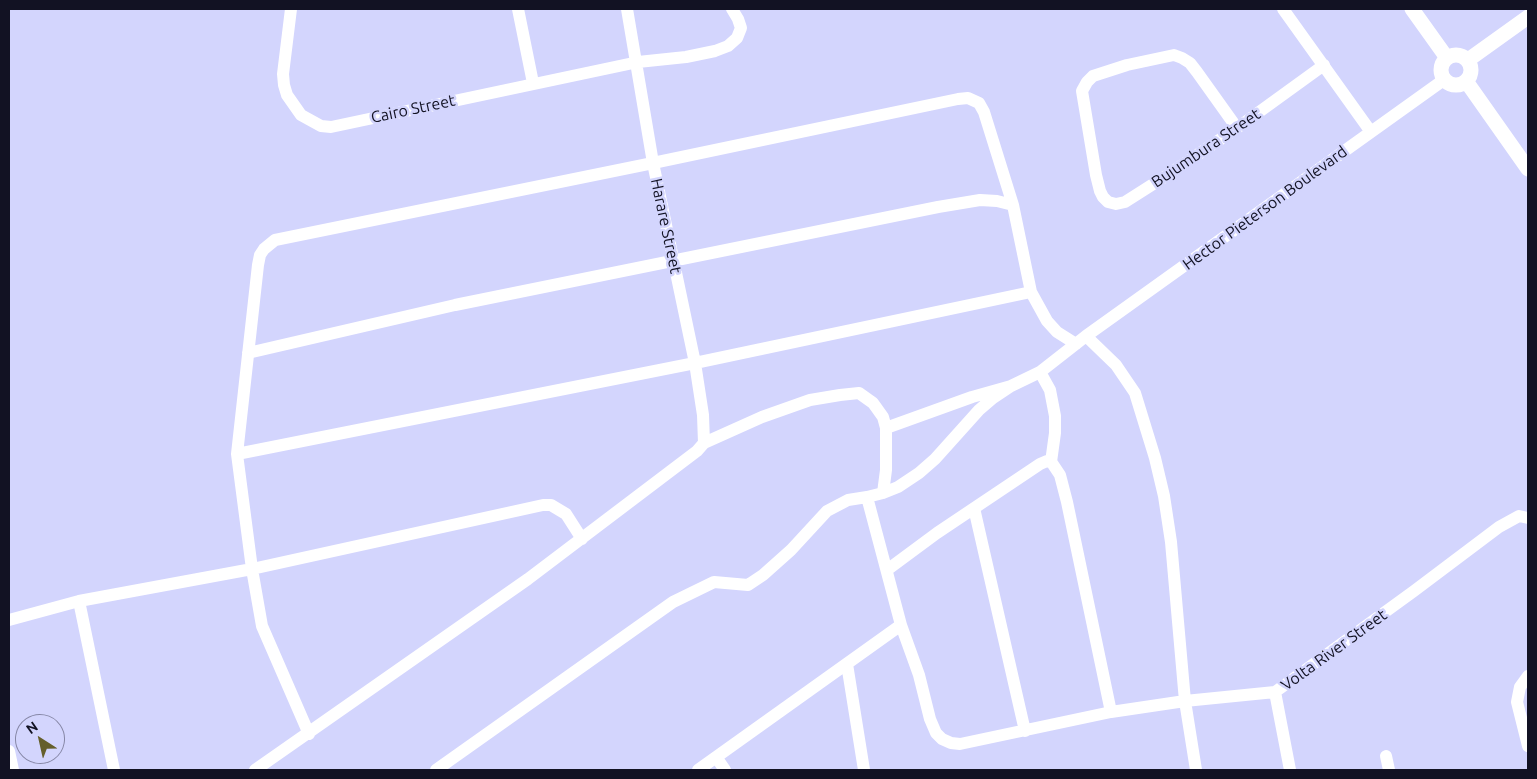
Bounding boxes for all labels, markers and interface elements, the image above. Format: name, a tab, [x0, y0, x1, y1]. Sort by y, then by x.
street label: Cairo Street	[369, 91, 457, 127]
street label: Bujumbura Street	[1148, 104, 1264, 192]
street label: Hector Pieterson Boulevard	[1179, 142, 1351, 274]
street label: Harare Street	[647, 177, 685, 275]
street label: Volta River Street	[1277, 605, 1391, 695]
north arrow	[15, 714, 65, 764]
text: N	[23, 718, 41, 737]

